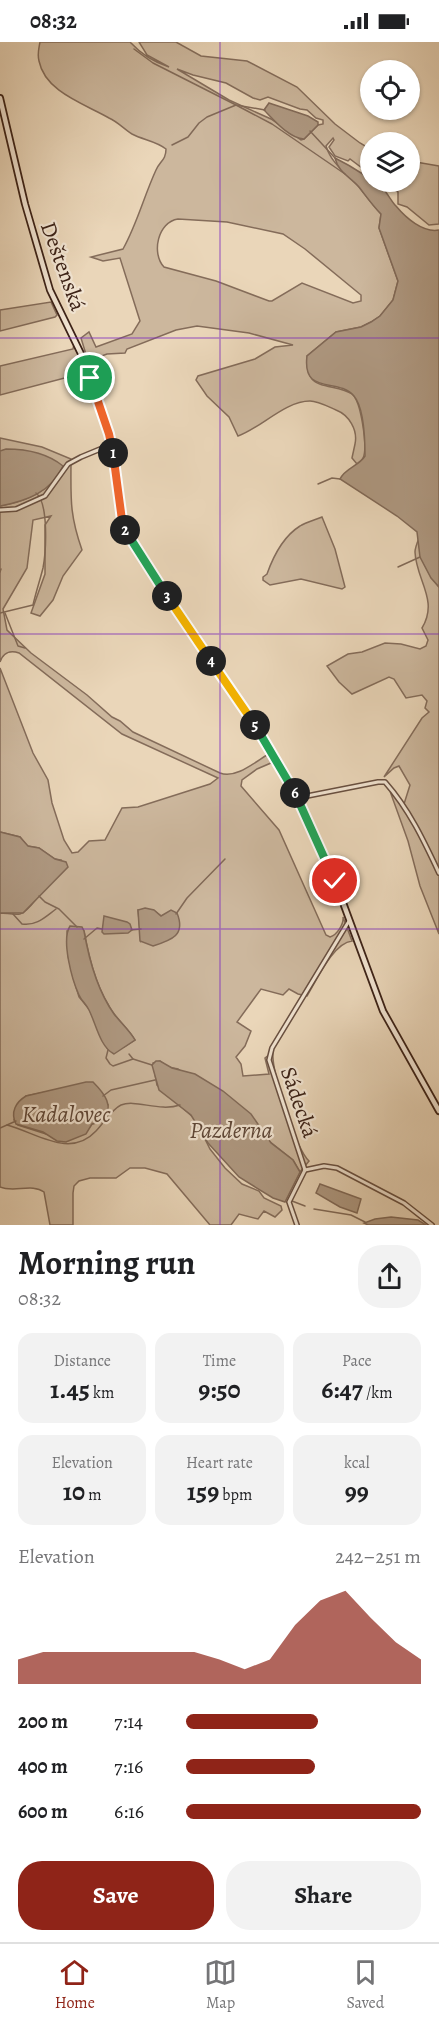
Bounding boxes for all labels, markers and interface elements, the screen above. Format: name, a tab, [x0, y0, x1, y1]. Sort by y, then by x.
text: 08:32	[30, 6, 77, 36]
map controls	[360, 60, 420, 192]
button: locate	[360, 60, 420, 120]
button: layers	[360, 132, 420, 192]
street label: Deštenská	[33, 218, 93, 316]
pin	[64, 352, 115, 403]
icon: arrive	[73, 361, 106, 394]
pin: 1	[98, 438, 128, 468]
text: 1	[110, 442, 116, 464]
pin: 2	[110, 515, 140, 545]
text: 2	[121, 519, 129, 541]
pin: 3	[152, 581, 182, 611]
text: 3	[164, 585, 170, 607]
pin: 4	[196, 646, 226, 676]
text: 4	[207, 650, 215, 672]
pin: 5	[240, 710, 270, 740]
text: 5	[252, 714, 258, 736]
pin: 6	[280, 778, 310, 808]
text: 6	[291, 782, 299, 804]
pin	[309, 855, 360, 906]
icon: check	[318, 864, 351, 897]
street label: Sádecká	[273, 1063, 325, 1143]
water label: Kadalovec	[22, 1098, 111, 1130]
water label: Pazderna	[189, 1114, 273, 1146]
text: Morning run	[18, 1240, 195, 1285]
button: share	[358, 1245, 421, 1308]
text: 08:32	[18, 1285, 61, 1312]
text: Distance	[53, 1350, 111, 1372]
text: Time	[203, 1350, 236, 1372]
text: Pace	[342, 1350, 372, 1372]
text: 1.45	[50, 1372, 90, 1407]
text: 9:50	[198, 1372, 241, 1407]
text: 6:47	[321, 1372, 363, 1407]
text: km	[90, 1382, 114, 1404]
text: /km	[363, 1382, 393, 1404]
text: Elevation	[51, 1452, 113, 1474]
text: Heart rate	[186, 1452, 253, 1474]
text: kcal	[344, 1452, 370, 1474]
text: 10	[63, 1474, 85, 1509]
text: 159	[187, 1474, 219, 1509]
text: 99	[345, 1474, 369, 1509]
text: m	[85, 1484, 102, 1506]
text: bpm	[219, 1484, 252, 1506]
text: Elevation	[18, 1543, 95, 1570]
text: 242–251 m	[335, 1543, 421, 1570]
text: 200 m	[18, 1708, 68, 1735]
text: 7:14	[114, 1708, 143, 1735]
text: 400 m	[18, 1753, 68, 1780]
text: 7:16	[114, 1753, 143, 1780]
text: 600 m	[18, 1798, 68, 1825]
text: 6:16	[114, 1798, 144, 1825]
button: Save	[18, 1861, 214, 1930]
button: Share	[226, 1861, 421, 1930]
tab: Home	[55, 1956, 95, 2014]
tab: Map	[204, 1956, 237, 2014]
tab: Saved	[346, 1956, 384, 2014]

